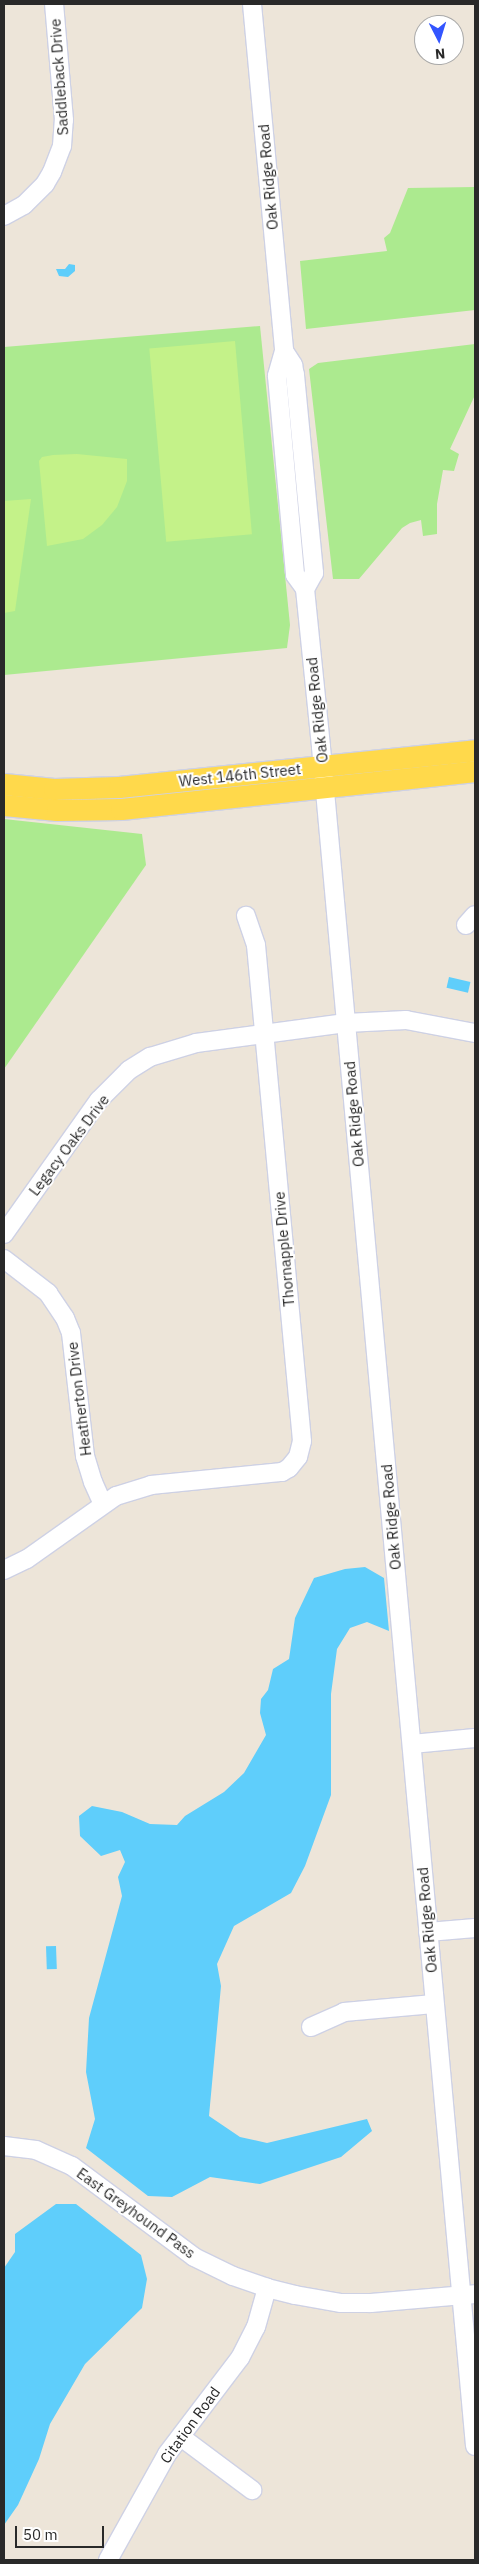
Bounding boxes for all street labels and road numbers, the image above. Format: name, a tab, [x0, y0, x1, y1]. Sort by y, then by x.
street label: Saddleback Drive	[46, 18, 72, 136]
street label: Oak Ridge Road	[254, 123, 282, 231]
street label: Oak Ridge Road	[302, 656, 332, 764]
street label: West 146th Street	[178, 760, 302, 790]
street label: Oak Ridge Road	[340, 1060, 368, 1168]
street label: Legacy Oaks Drive	[25, 1091, 113, 1199]
street label: Thornapple Drive	[270, 1191, 298, 1307]
street label: Heatherton Drive	[63, 1341, 95, 1457]
street label: Oak Ridge Road	[377, 1463, 405, 1571]
street label: Oak Ridge Road	[413, 1866, 441, 1974]
street label: East Greyhound Pass	[73, 2164, 199, 2262]
street label: Citation Road	[156, 2383, 224, 2467]

